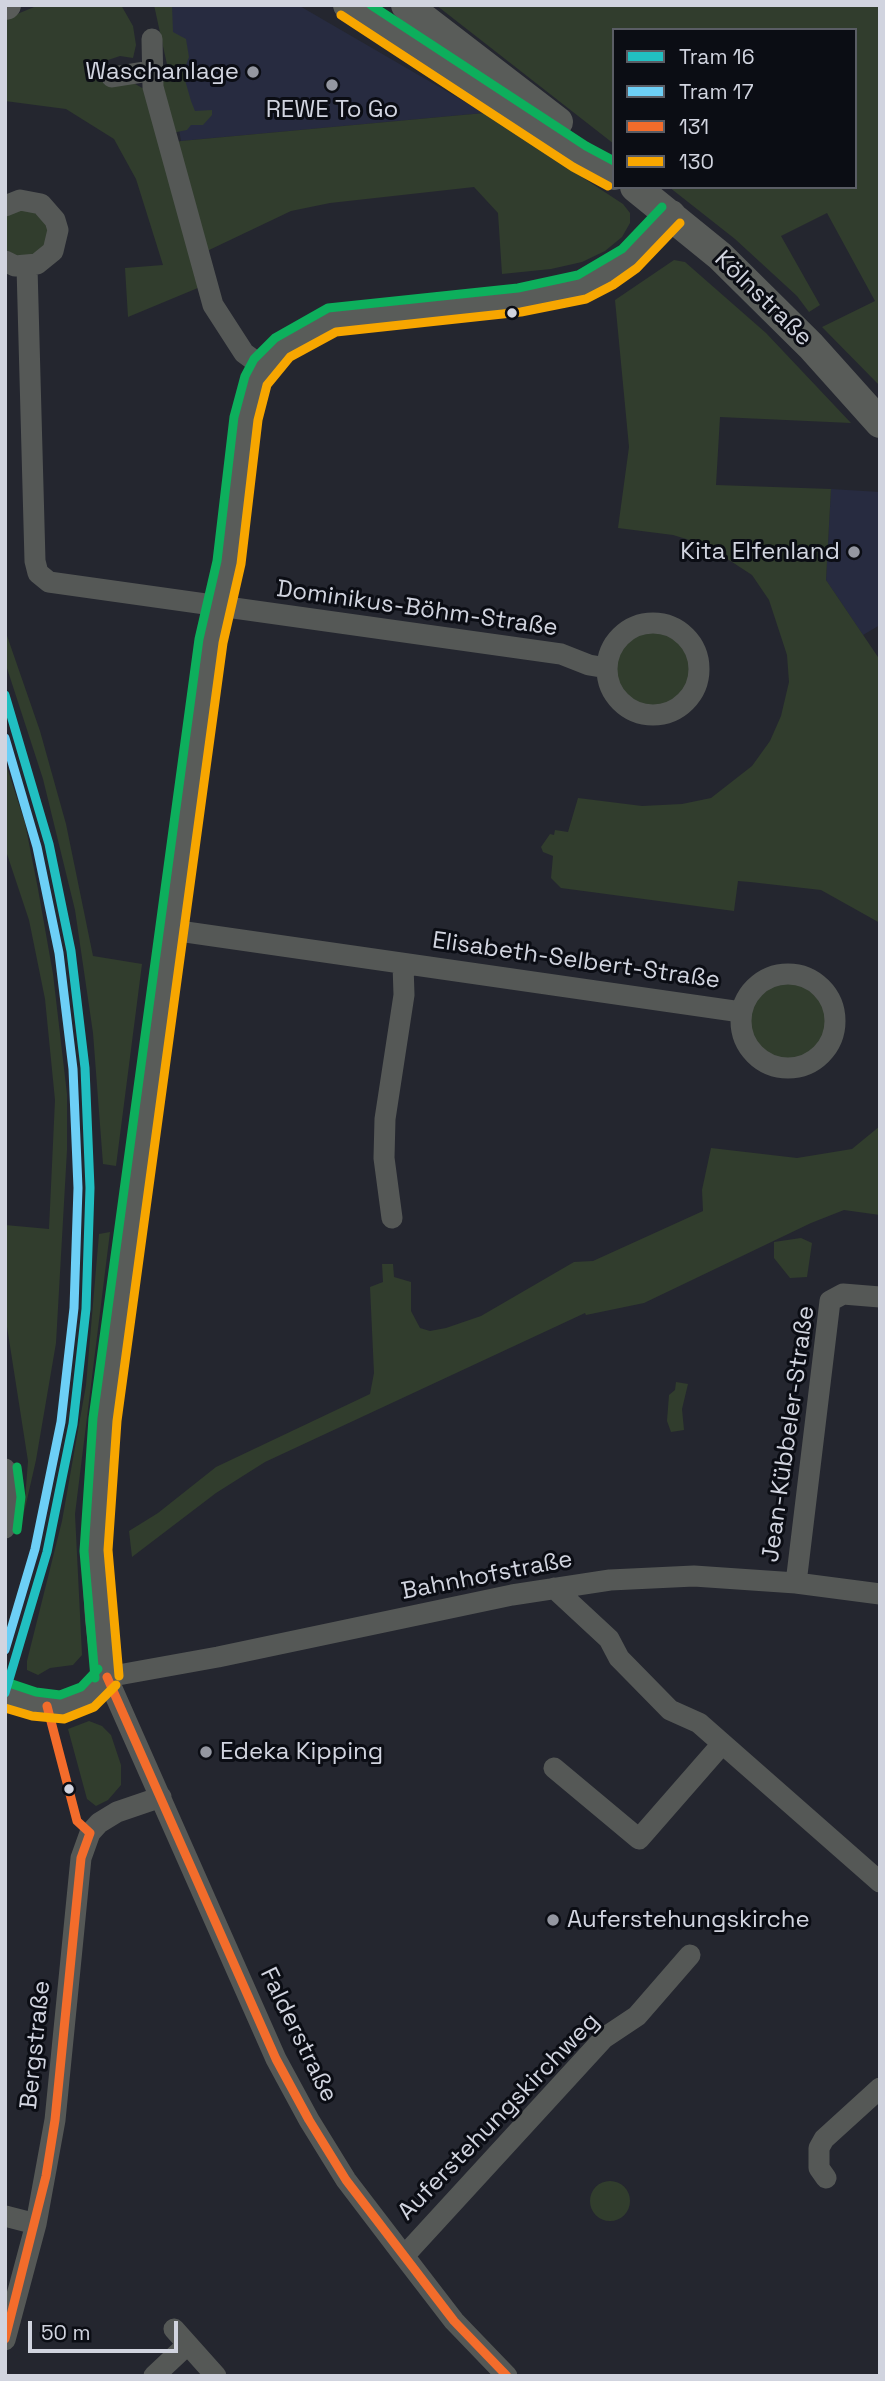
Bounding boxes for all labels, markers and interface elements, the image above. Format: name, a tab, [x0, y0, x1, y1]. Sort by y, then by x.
legend	[612, 28, 857, 189]
text: Tram 16	[679, 43, 754, 70]
place label: Waschanlage	[85, 58, 239, 86]
marker: Waschanlage	[245, 64, 261, 80]
marker: REWE To Go	[324, 77, 340, 93]
text: Tram 17	[679, 78, 753, 105]
place label: REWE To Go	[266, 96, 398, 124]
text: 131	[679, 113, 709, 140]
text: 130	[679, 148, 714, 175]
street label: Kölnstraße	[708, 245, 818, 353]
unlabelled marker	[505, 306, 519, 320]
place label: Kita Elfenland	[680, 538, 840, 566]
marker: Kita Elfenland	[846, 544, 862, 560]
street label: Dominikus-Böhm-Straße	[275, 575, 559, 643]
street label: Elisabeth-Selbert-Straße	[430, 927, 722, 995]
street label: Jean-Kübbeler-Straße	[757, 1304, 821, 1564]
street label: Bahnhofstraße	[399, 1545, 575, 1607]
place label: Edeka Kipping	[220, 1738, 383, 1766]
marker: Edeka Kipping	[198, 1744, 214, 1760]
unlabelled marker	[62, 1782, 76, 1796]
place label: Auferstehungskirche	[567, 1906, 810, 1934]
marker: Auferstehungskirche	[545, 1912, 561, 1928]
street label: Falderstraße	[253, 1963, 343, 2107]
street label: Bergstraße	[15, 1979, 57, 2111]
street label: Auferstehungskirchweg	[392, 2007, 606, 2227]
scale bar	[32, 2308, 182, 2352]
text: 50 m	[41, 2319, 91, 2346]

